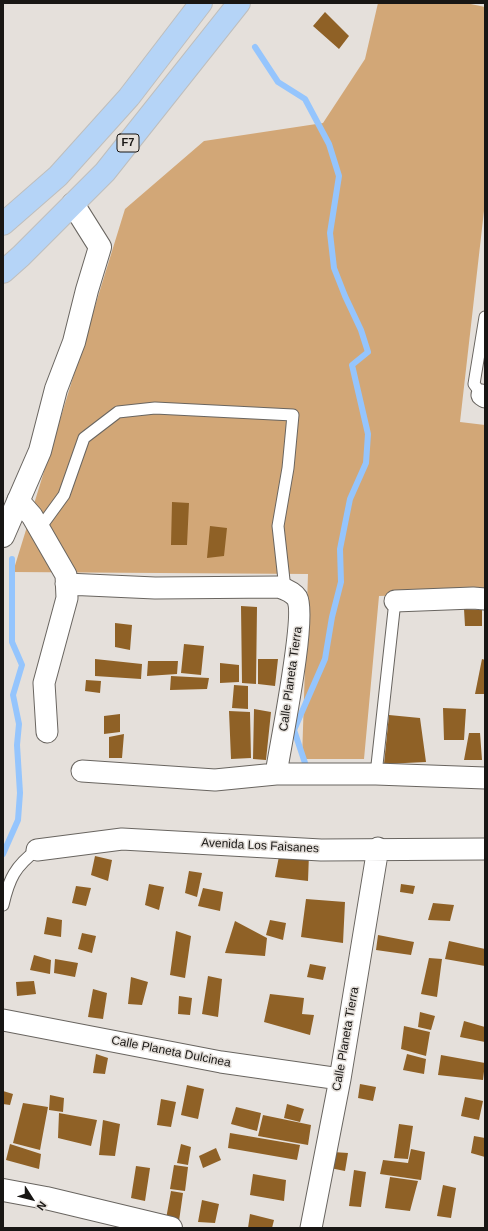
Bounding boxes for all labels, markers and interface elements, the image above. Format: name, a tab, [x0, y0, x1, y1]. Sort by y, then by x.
road number: F7	[117, 134, 139, 152]
street label: Calle Planeta Tierra	[277, 626, 305, 732]
street label: Avenida Los Faisanes	[201, 836, 319, 856]
street label: Calle Planeta Tierra	[330, 986, 362, 1092]
street label: Calle Planeta Dulcinea	[110, 1033, 232, 1071]
north arrow	[12, 1179, 52, 1219]
text: N	[35, 1199, 49, 1213]

